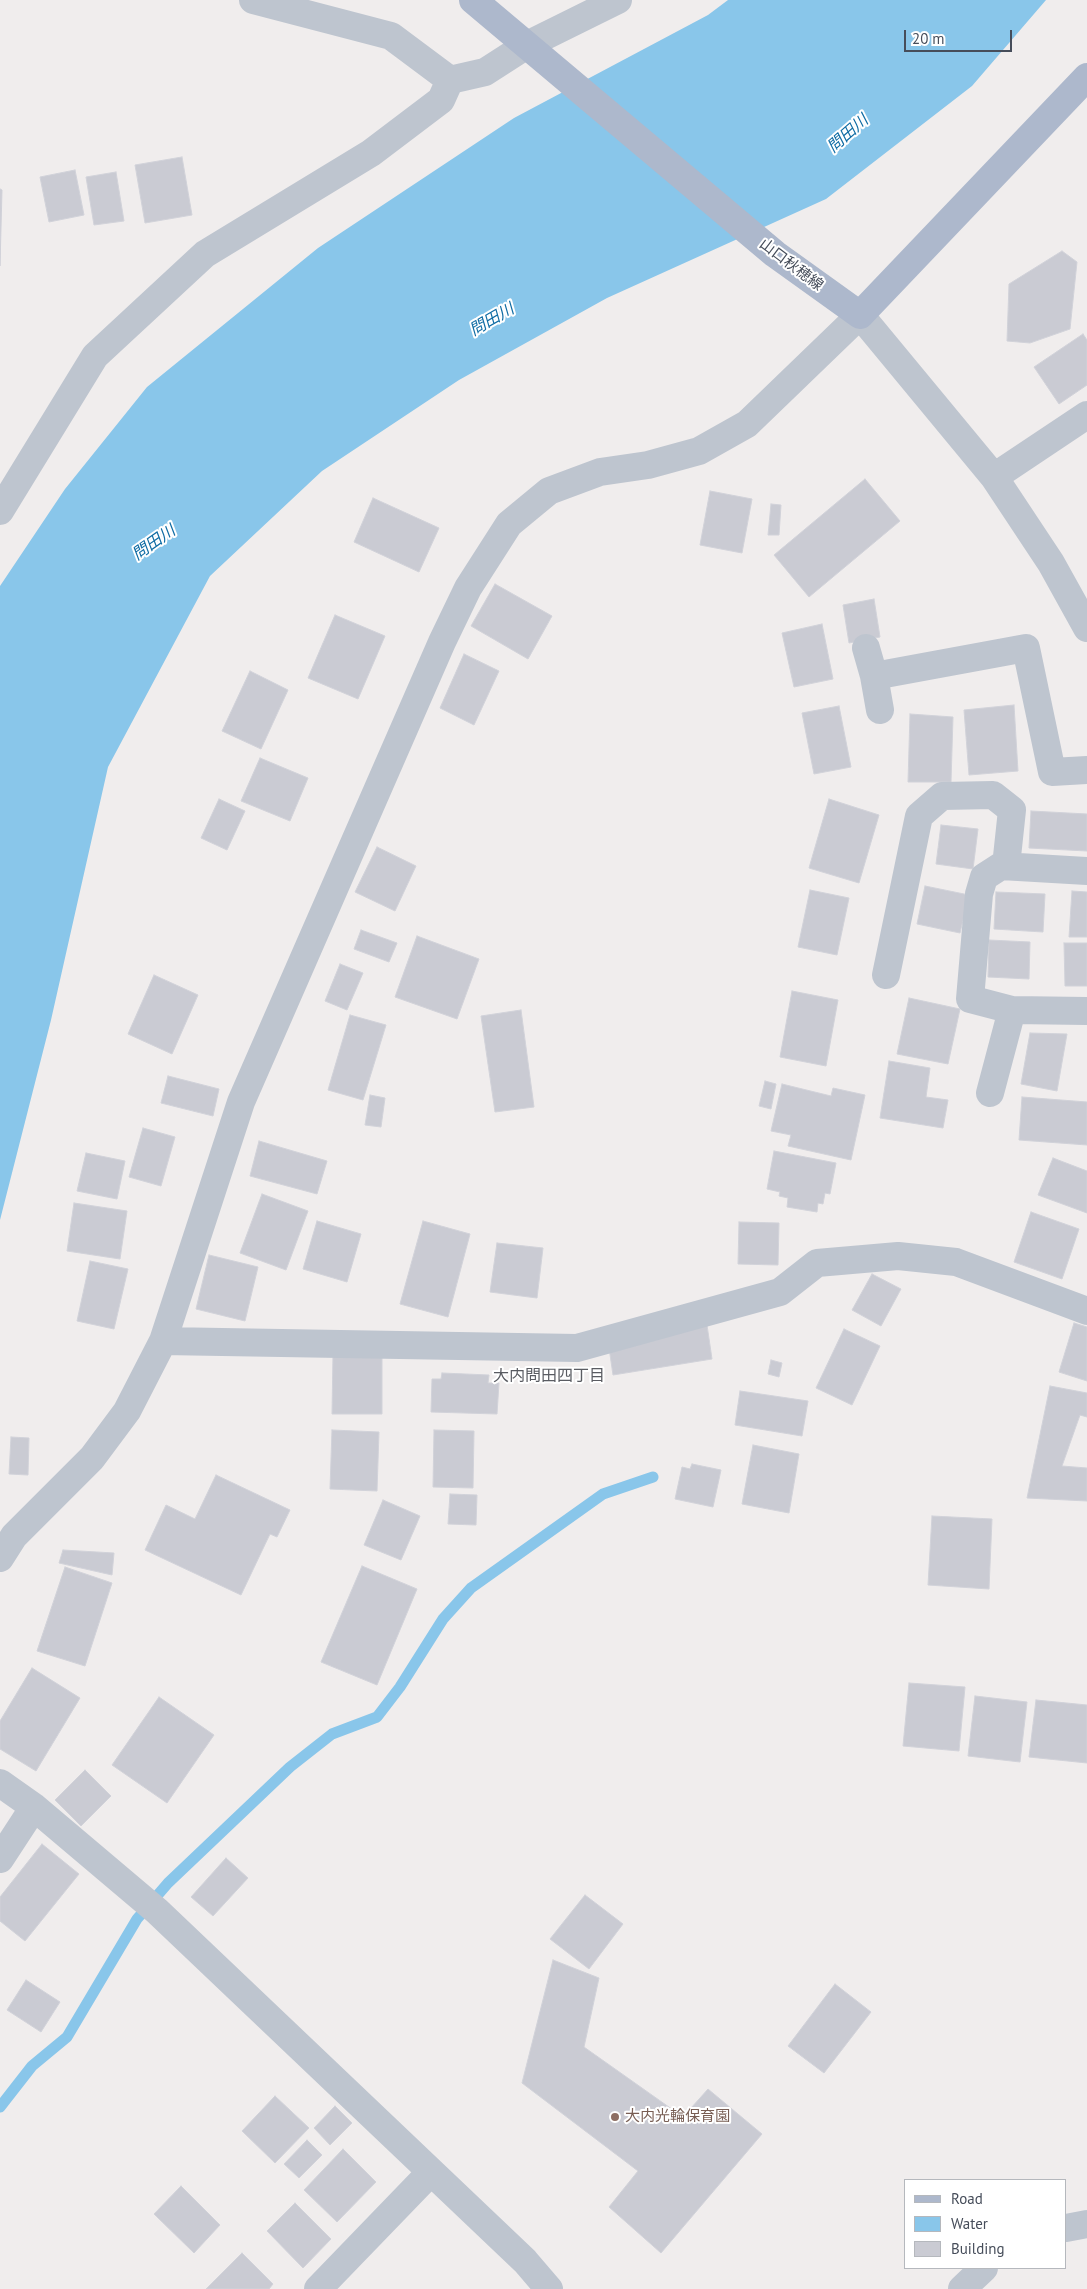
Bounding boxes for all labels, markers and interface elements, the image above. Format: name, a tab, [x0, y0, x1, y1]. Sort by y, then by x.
scale bar	[907, 20, 1014, 52]
text: 20 m	[912, 29, 945, 48]
water label: 問田川	[824, 111, 872, 157]
street label: 山口秋穂線	[756, 235, 826, 295]
water label: 問田川	[466, 300, 518, 340]
water label: 問田川	[129, 521, 179, 565]
district label: 大内問田四丁目	[493, 1366, 605, 1386]
place label: 大内光輪保育園	[625, 2108, 730, 2126]
marker: 大内光輪保育園	[609, 2111, 621, 2123]
legend	[904, 2179, 1067, 2269]
text: Road	[951, 2189, 983, 2208]
text: Water	[951, 2214, 988, 2233]
text: Building	[951, 2239, 1005, 2258]

